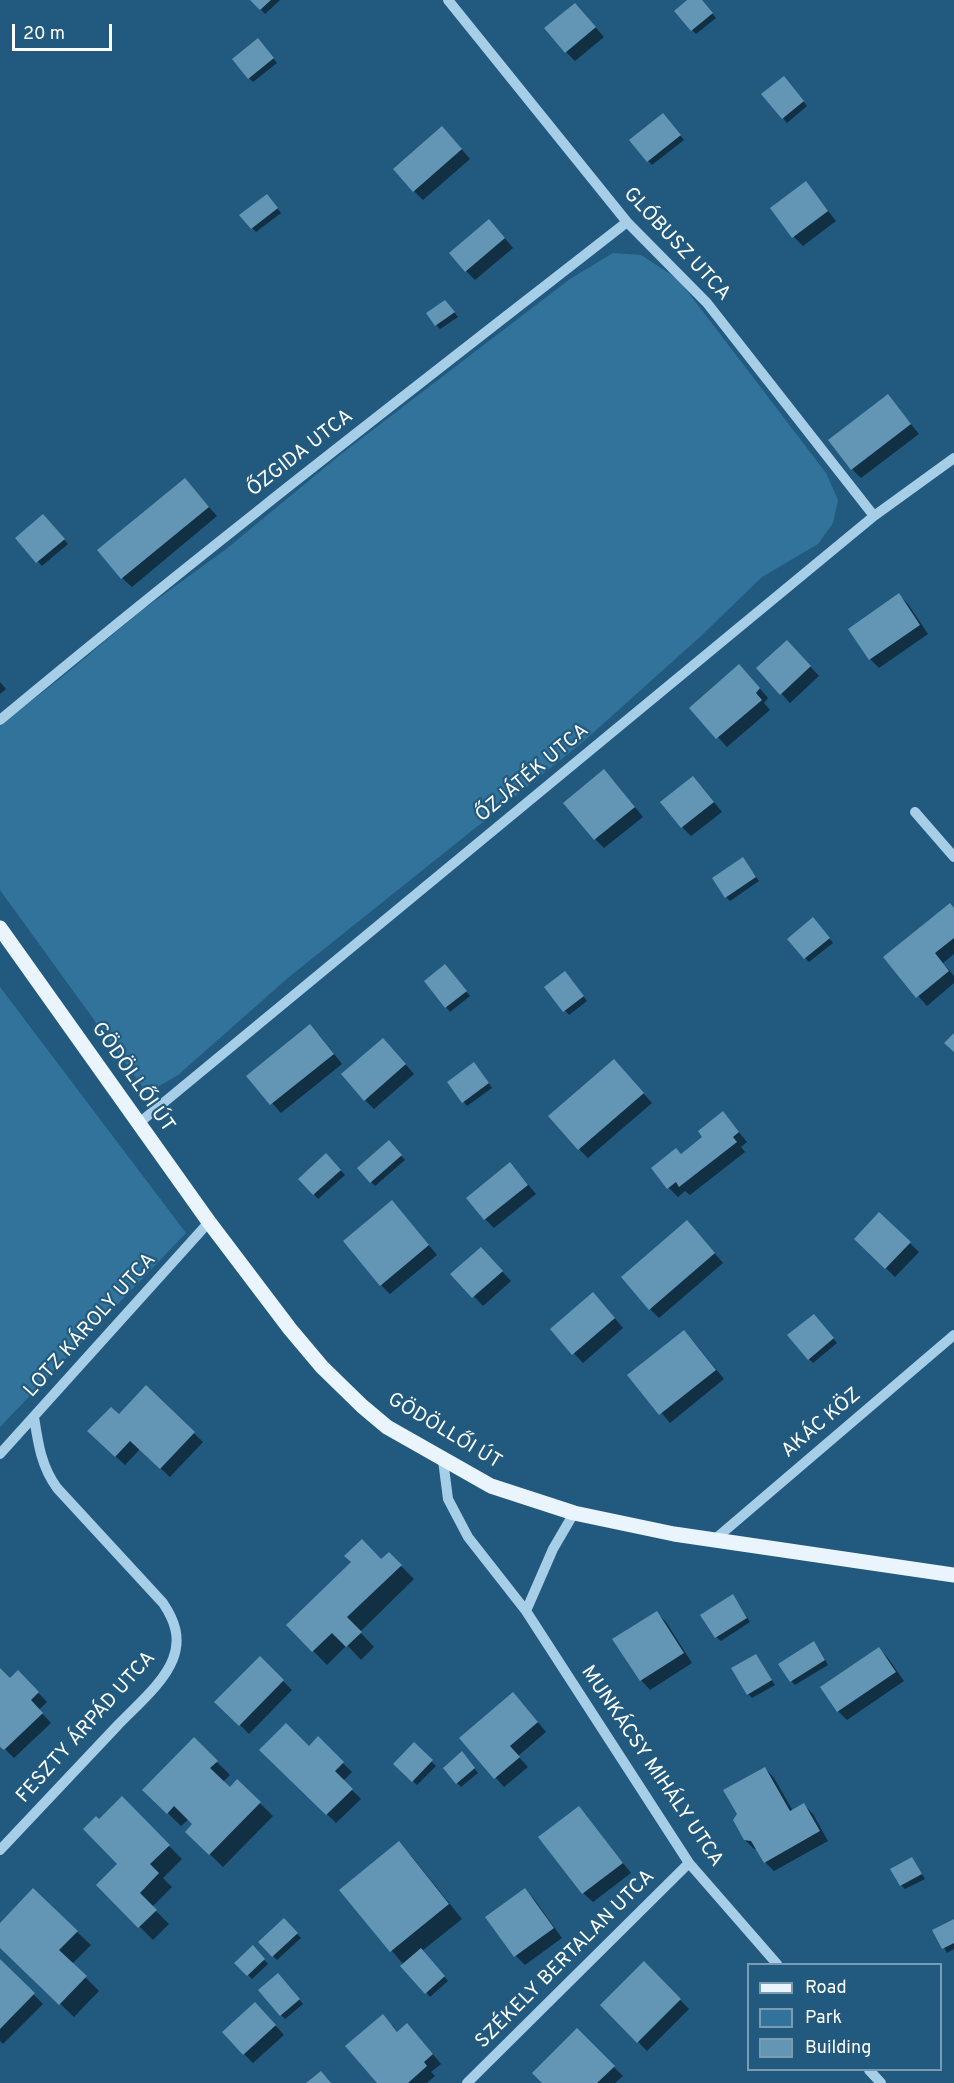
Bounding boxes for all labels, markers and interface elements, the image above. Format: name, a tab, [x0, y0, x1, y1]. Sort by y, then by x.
scale bar	[15, 12, 116, 50]
text: 20 m	[23, 23, 65, 46]
street label: GLÓBUSZ UTCA	[617, 183, 735, 307]
street label: ŐZGIDA UTCA	[243, 405, 359, 503]
street label: ŐZJÁTÉK UTCA	[471, 720, 595, 828]
street label: GÖDÖLLŐI ÚT	[85, 1018, 179, 1138]
street label: LOTZ KÁROLY UTCA	[20, 1249, 162, 1403]
street label: AKÁC KÖZ	[777, 1384, 867, 1464]
street label: GÖDÖLLŐI ÚT	[383, 1389, 505, 1475]
street label: FESZTY ÁRPÁD UTCA	[12, 1647, 162, 1809]
street label: MUNKÁCSY MIHÁLY UTCA	[575, 1662, 727, 1872]
street label: SZÉKELY BERTALAN UTCA	[472, 1866, 660, 2054]
legend	[747, 1963, 942, 2071]
text: Road	[805, 1977, 847, 2000]
text: Park	[805, 2007, 842, 2030]
text: Building	[805, 2037, 871, 2060]

